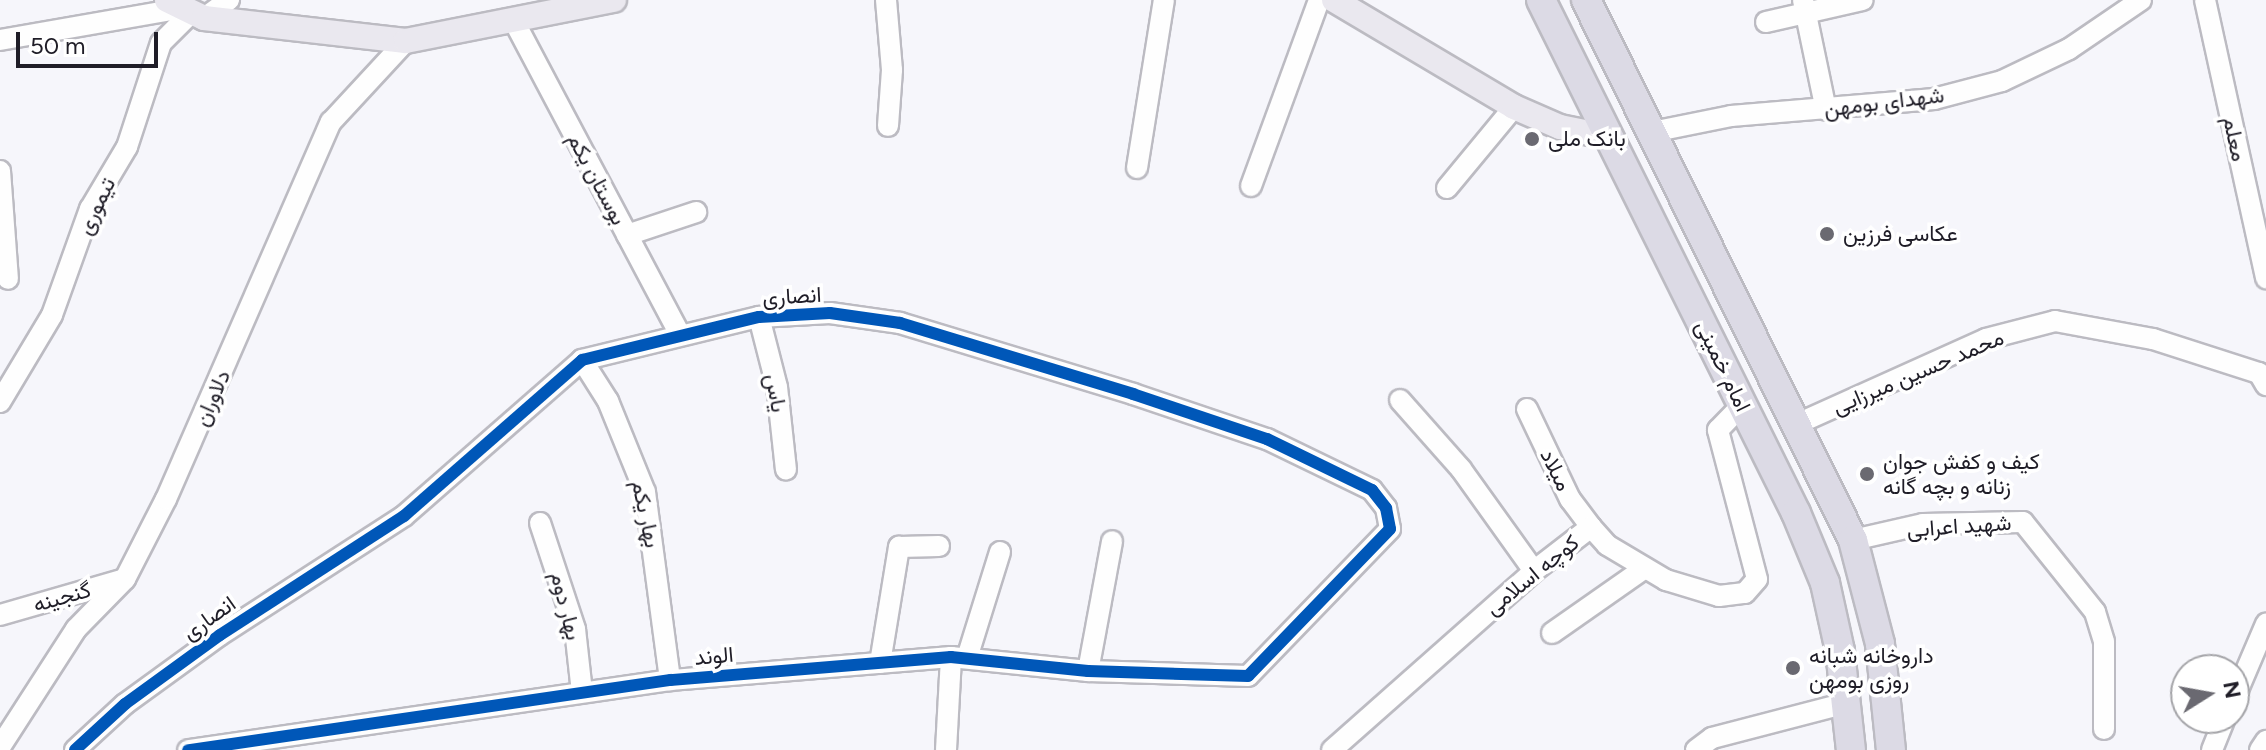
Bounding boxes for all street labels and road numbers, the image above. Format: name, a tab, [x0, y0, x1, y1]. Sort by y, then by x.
street label: شهدای بومهن	[1822, 82, 1946, 122]
street label: معلم	[2217, 114, 2253, 164]
street label: بوستان یکم	[562, 129, 632, 229]
street label: تیموری	[71, 173, 121, 239]
street label: انصاری	[762, 281, 822, 311]
street label: امام خمینی	[1690, 316, 1756, 416]
street label: محمد حسین میرزایی	[1828, 324, 2008, 420]
street label: دلاوران	[188, 366, 236, 430]
street label: یاس	[760, 372, 792, 414]
street label: میلاد	[1535, 445, 1577, 495]
street label: بهار یکم	[626, 478, 666, 550]
street label: شهید اعرابی	[1906, 509, 2012, 543]
street label: کوچه اسلامی	[1480, 529, 1584, 621]
street label: بهار دوم	[545, 569, 587, 643]
street label: گنجینه	[30, 576, 94, 618]
street label: انصاری	[177, 590, 241, 646]
street label: الوند	[693, 641, 735, 671]

